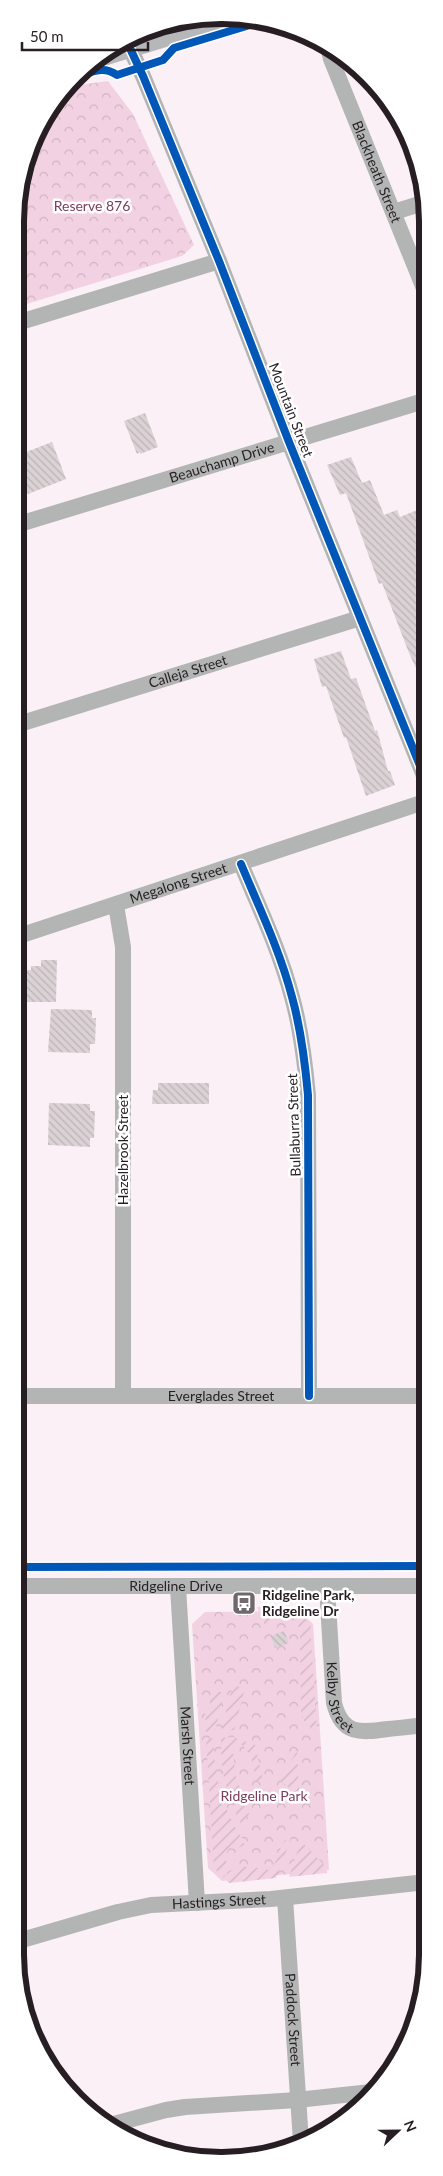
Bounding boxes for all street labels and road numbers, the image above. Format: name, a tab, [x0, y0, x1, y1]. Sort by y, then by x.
street label: Blackheath Street	[349, 118, 405, 225]
street label: Mountain Street	[266, 360, 317, 459]
street label: Beauchamp Drive	[167, 438, 276, 486]
street label: Calleja Street	[146, 651, 229, 691]
street label: Megalong Street	[127, 859, 229, 907]
street label: Bullaburra Street	[283, 1073, 304, 1177]
street label: Hazelbrook Street	[114, 1095, 131, 1205]
street label: Everglades Street	[168, 1387, 274, 1404]
street label: Ridgeline Drive	[129, 1577, 223, 1594]
street label: Kelby Street	[324, 1661, 356, 1736]
street label: Marsh Street	[177, 1706, 199, 1786]
street label: Hastings Street	[172, 1890, 266, 1912]
street label: Paddock Street	[282, 1973, 305, 2067]

